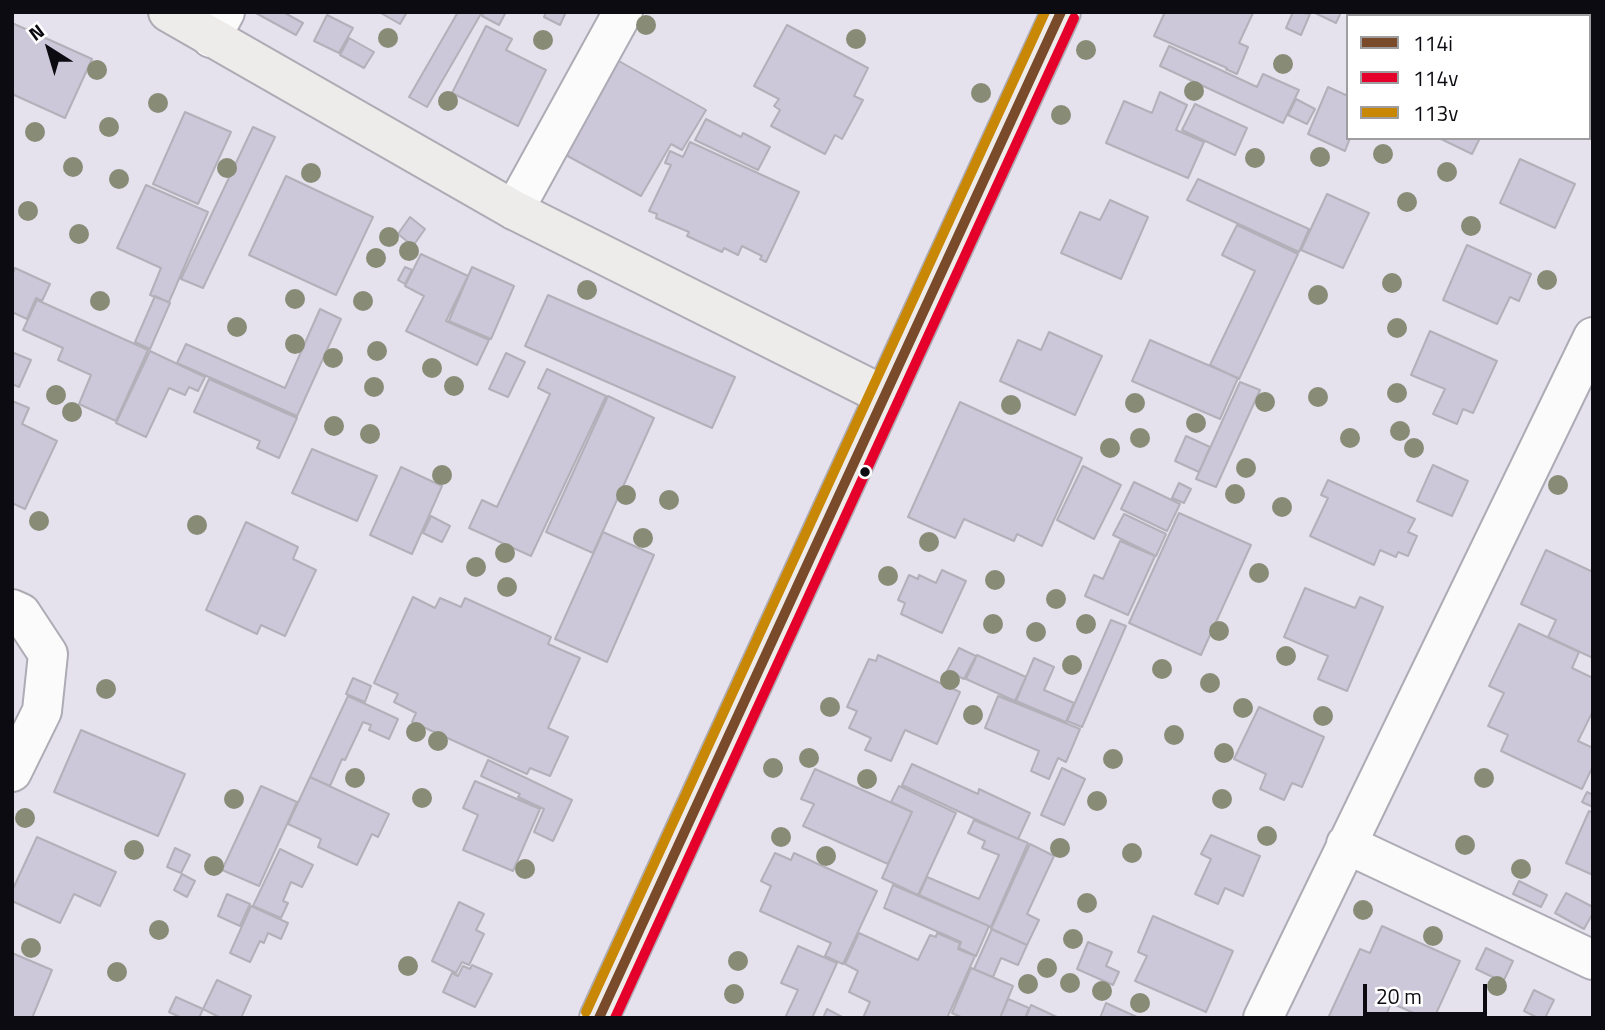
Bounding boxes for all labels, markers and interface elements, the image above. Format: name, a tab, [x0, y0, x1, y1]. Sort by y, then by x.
north arrow	[14, 14, 84, 84]
legend	[1346, 14, 1591, 140]
text: N	[22, 16, 50, 47]
text: 114i	[1413, 27, 1453, 59]
text: 114v	[1413, 62, 1458, 94]
text: 113v	[1413, 97, 1458, 129]
unlabelled marker	[858, 465, 872, 479]
scale bar	[1367, 970, 1491, 1014]
text: 20 m	[1376, 980, 1422, 1012]

